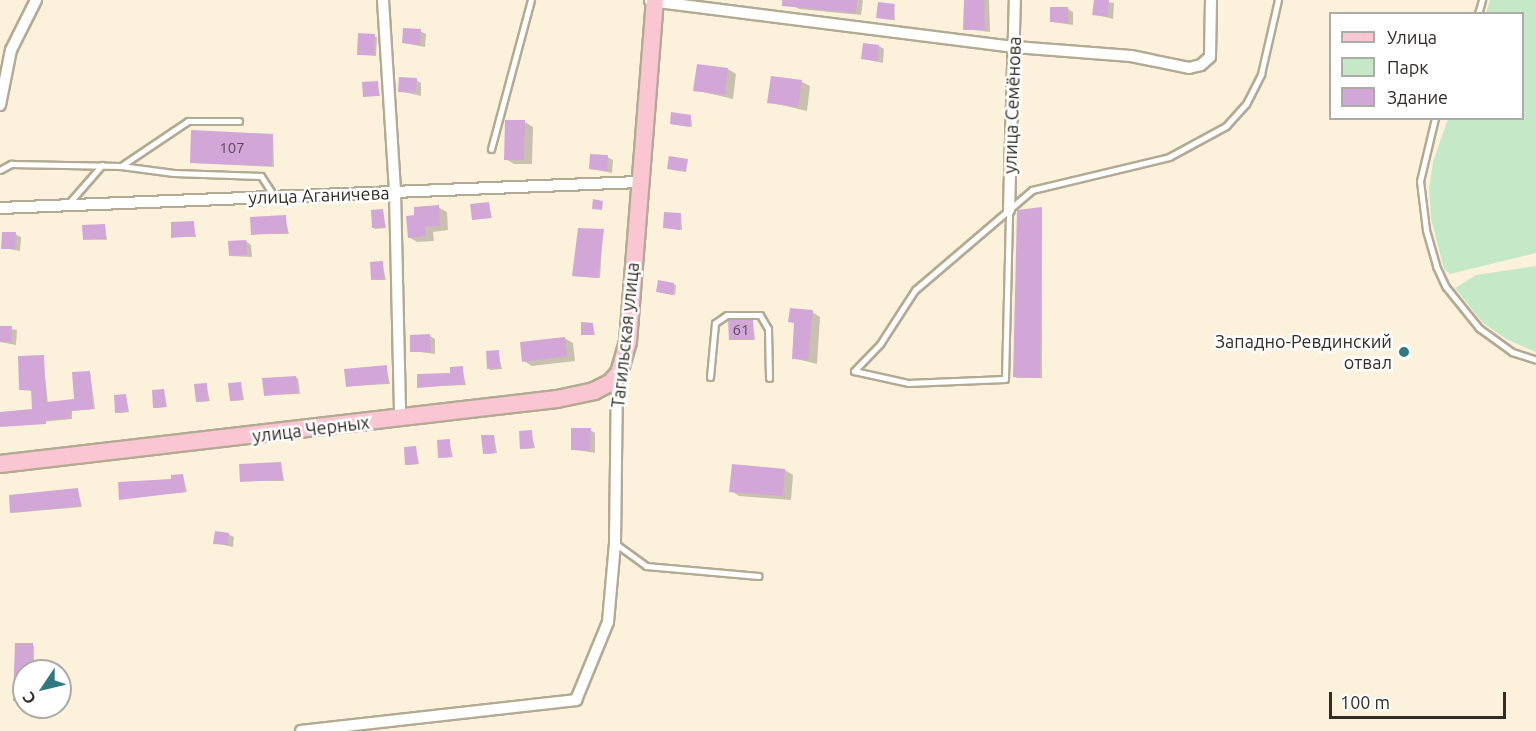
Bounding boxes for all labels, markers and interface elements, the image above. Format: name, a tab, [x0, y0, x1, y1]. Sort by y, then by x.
legend	[1329, 12, 1524, 120]
text: Улица	[1387, 27, 1437, 47]
street label: улица Семёнова	[999, 36, 1025, 174]
text: Парк	[1387, 57, 1428, 77]
text: Здание	[1387, 87, 1448, 107]
house number: 107	[219, 139, 245, 157]
street label: улица Аганичева	[248, 182, 390, 208]
street label: Тагильская улица	[607, 261, 643, 409]
house number: 61	[733, 321, 749, 339]
place label: Западно-Ревдинский отвал	[1215, 331, 1392, 374]
marker: Западно-Ревдинский отвал	[1397, 345, 1411, 359]
street label: улица Черных	[251, 411, 371, 447]
north arrow	[12, 659, 72, 719]
scale bar	[1332, 680, 1509, 718]
text: С	[19, 689, 39, 708]
text: 100 m	[1340, 692, 1390, 712]

